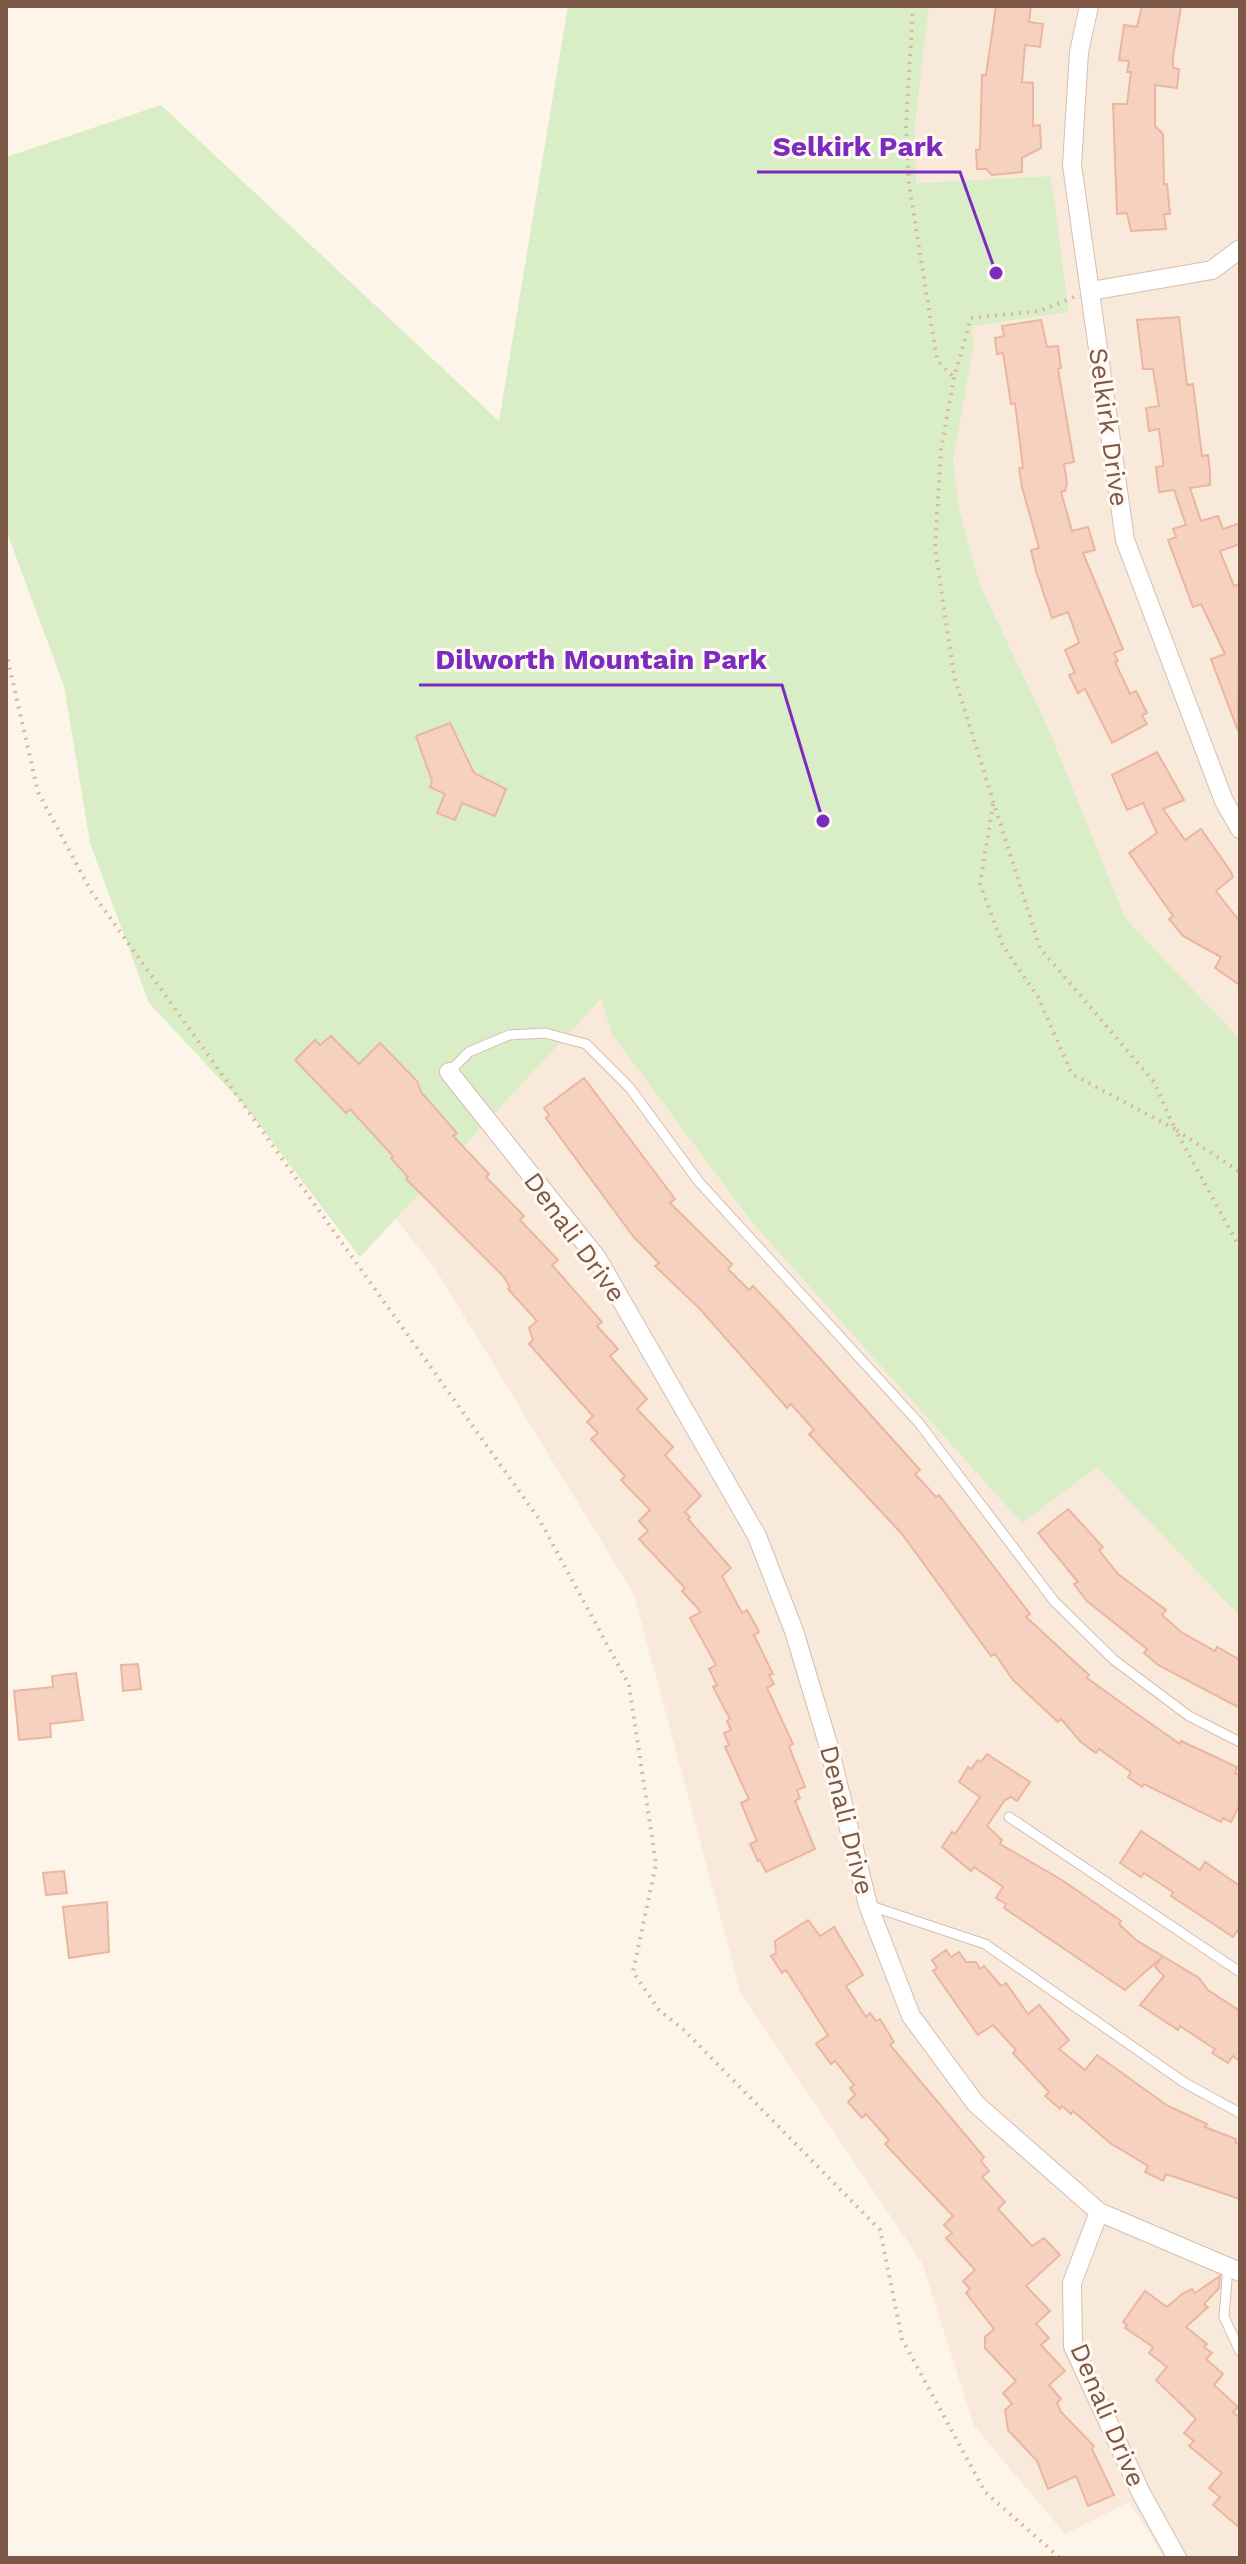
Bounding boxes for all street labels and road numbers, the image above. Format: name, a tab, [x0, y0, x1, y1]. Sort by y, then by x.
street label: Selkirk Drive	[1083, 346, 1135, 508]
street label: Denali Drive	[518, 1166, 632, 1308]
street label: Denali Drive	[814, 1742, 880, 1898]
street label: Denali Drive	[1064, 2339, 1152, 2491]

